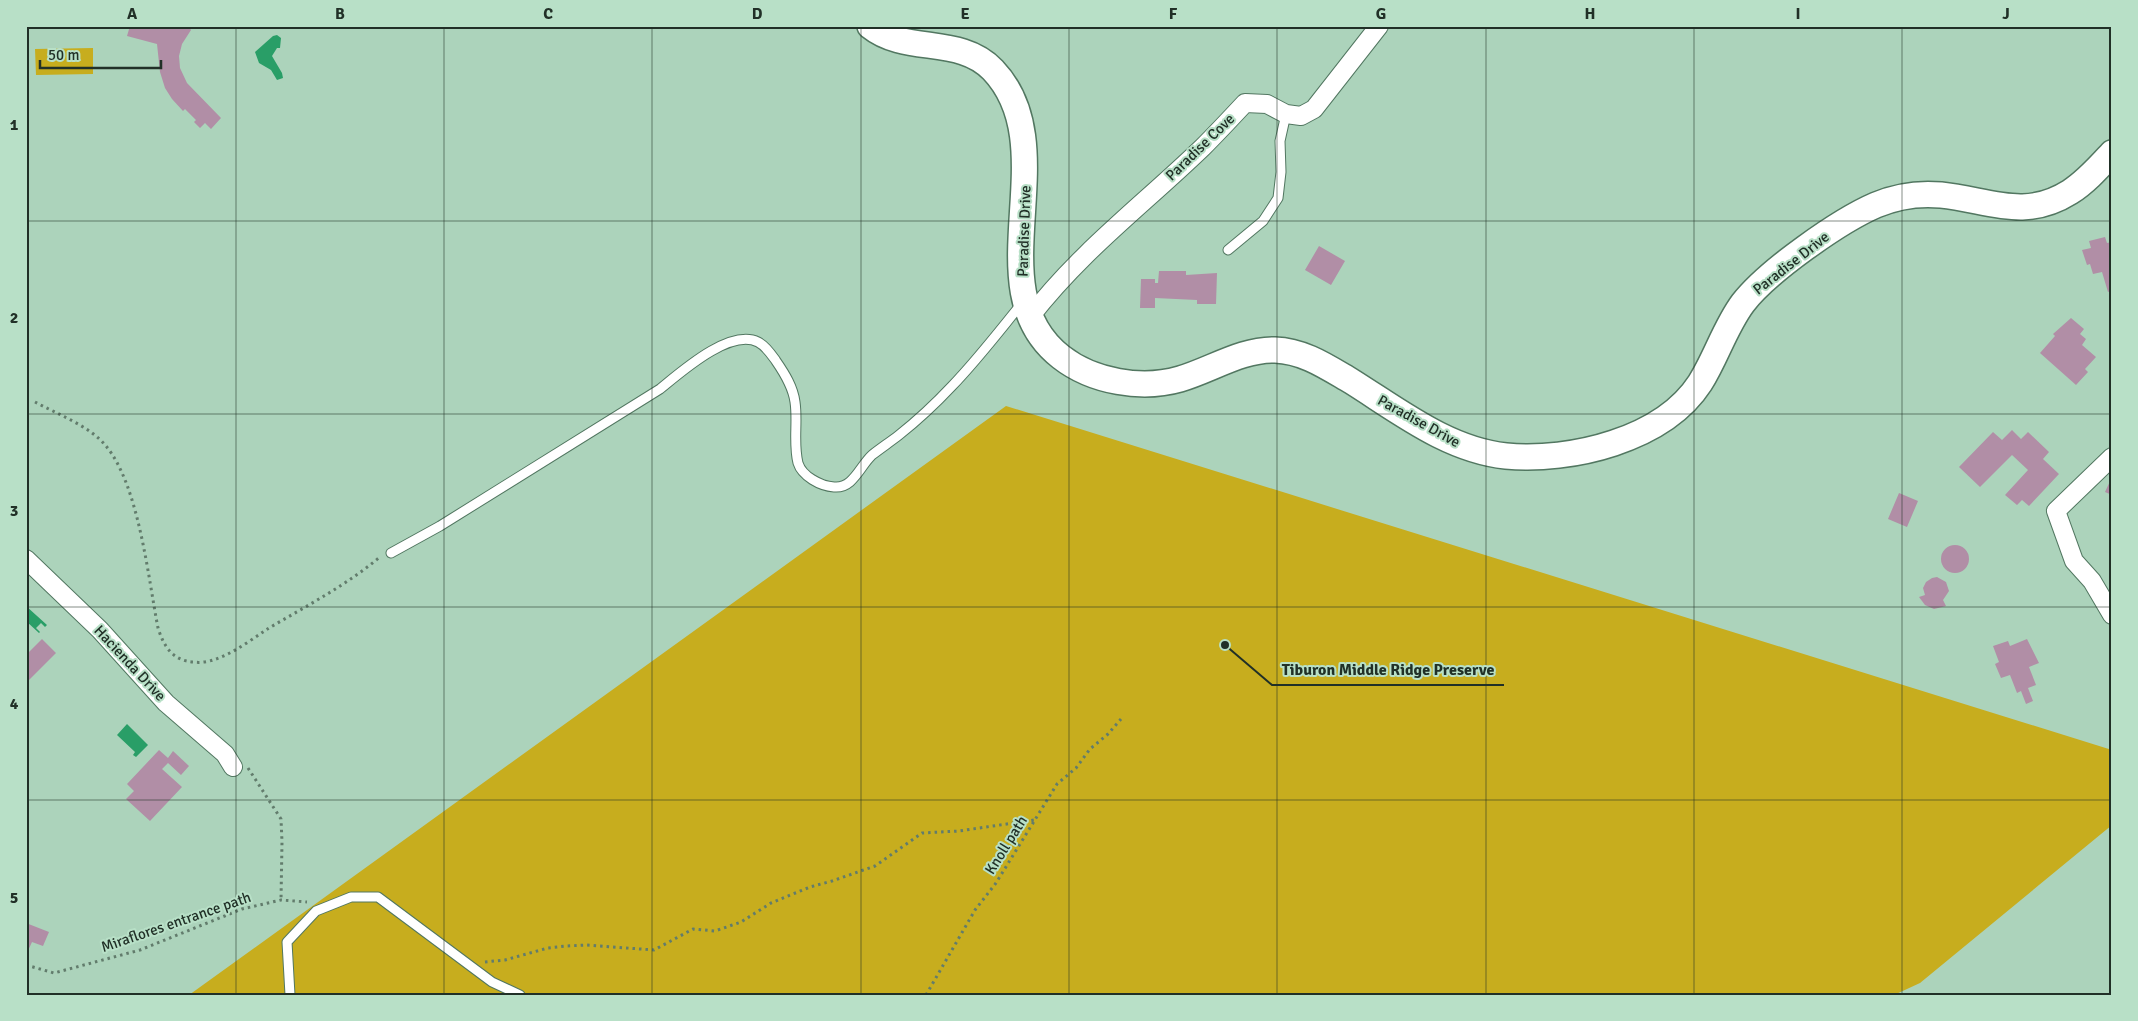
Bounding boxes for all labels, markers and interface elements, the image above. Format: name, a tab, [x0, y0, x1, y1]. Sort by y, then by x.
text: A	[127, 4, 138, 24]
text: B	[335, 4, 345, 24]
text: C	[543, 4, 553, 24]
text: D	[752, 4, 763, 24]
text: E	[960, 4, 970, 24]
text: F	[1169, 4, 1178, 24]
text: G	[1376, 4, 1386, 24]
text: H	[1585, 4, 1595, 24]
text: I	[1795, 4, 1801, 24]
text: J	[2002, 4, 2010, 24]
scale bar	[40, 38, 161, 70]
text: 50 m	[48, 46, 79, 64]
street label: Paradise Cove	[1162, 110, 1238, 184]
text: 1	[10, 115, 19, 135]
street label: Paradise Drive	[1013, 185, 1035, 277]
street label: Paradise Drive	[1749, 228, 1833, 298]
text: 2	[10, 308, 18, 328]
street label: Paradise Drive	[1375, 391, 1463, 451]
text: 3	[10, 501, 18, 521]
street label: Hacienda Drive	[90, 621, 170, 705]
callout: Tiburon Middle Ridge Preserve	[1272, 654, 1504, 685]
text: Tiburon Middle Ridge Preserve	[1282, 660, 1494, 680]
text: 4	[10, 694, 19, 714]
street label: Knoll path	[981, 812, 1031, 878]
text: 5	[10, 888, 18, 908]
street label: Miraflores entrance path	[99, 888, 253, 956]

